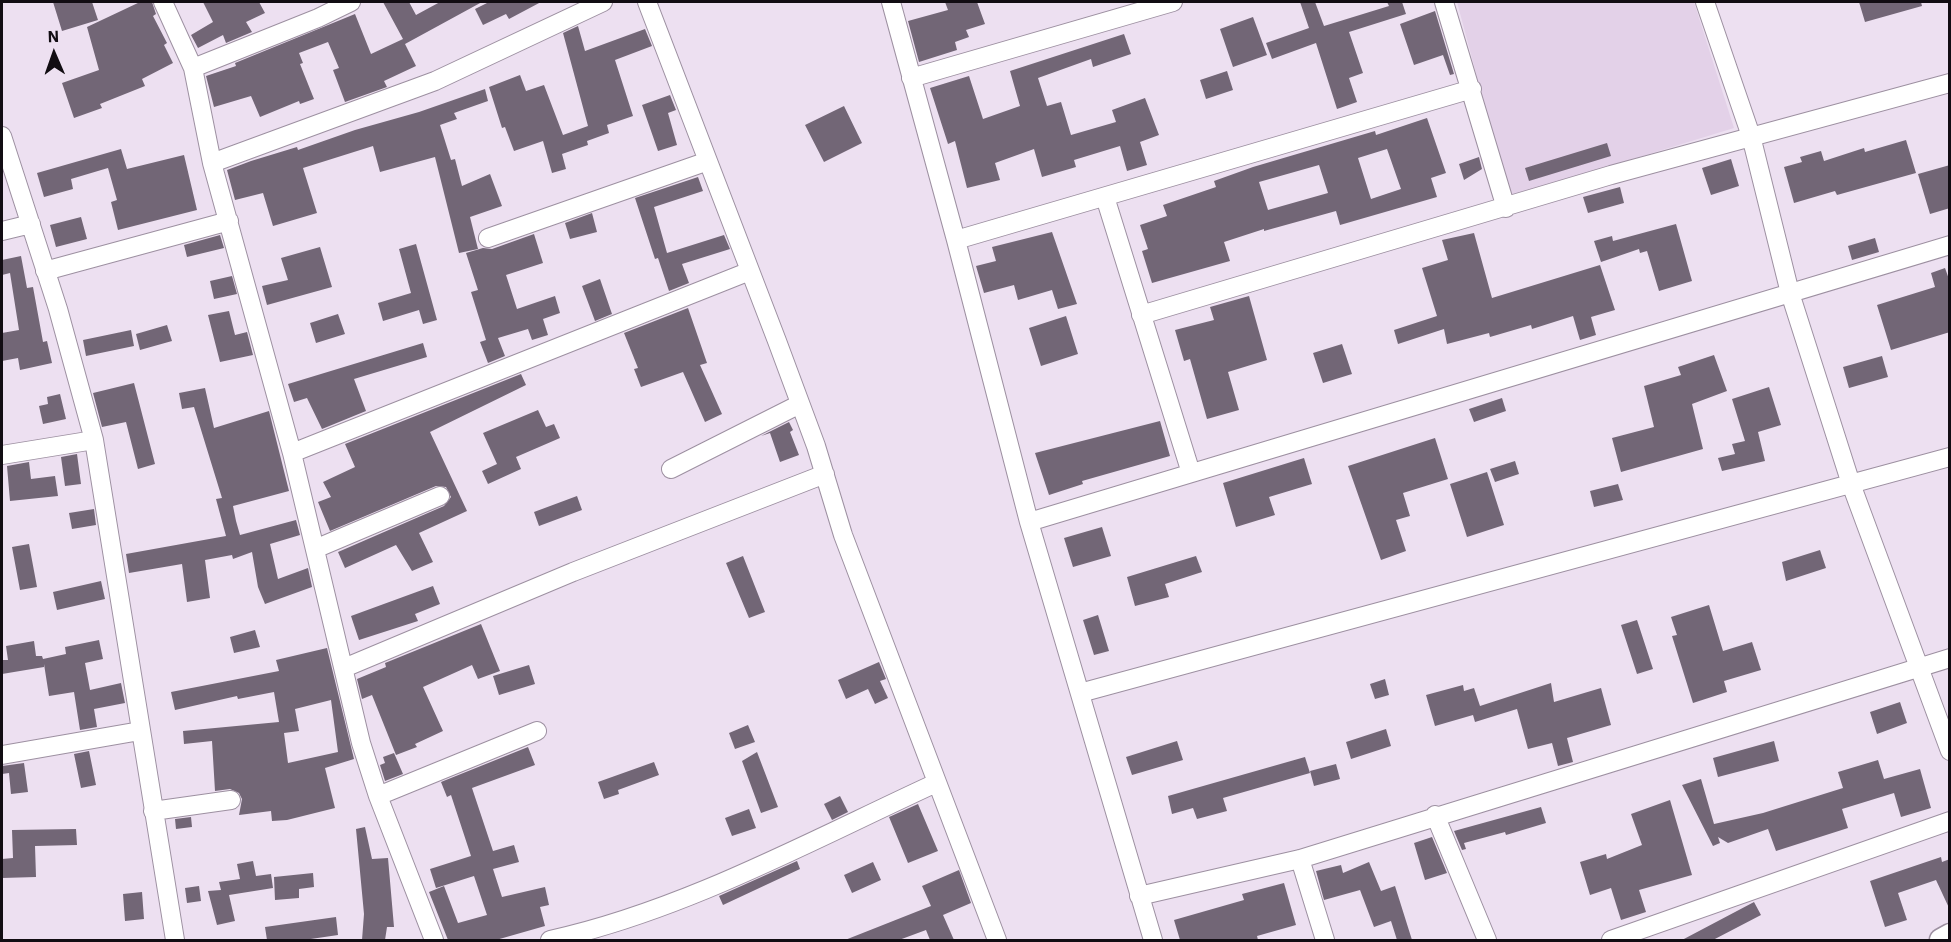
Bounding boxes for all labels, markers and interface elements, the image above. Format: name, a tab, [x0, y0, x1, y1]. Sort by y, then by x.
north arrow	[24, 24, 84, 84]
text: N	[47, 26, 60, 46]

